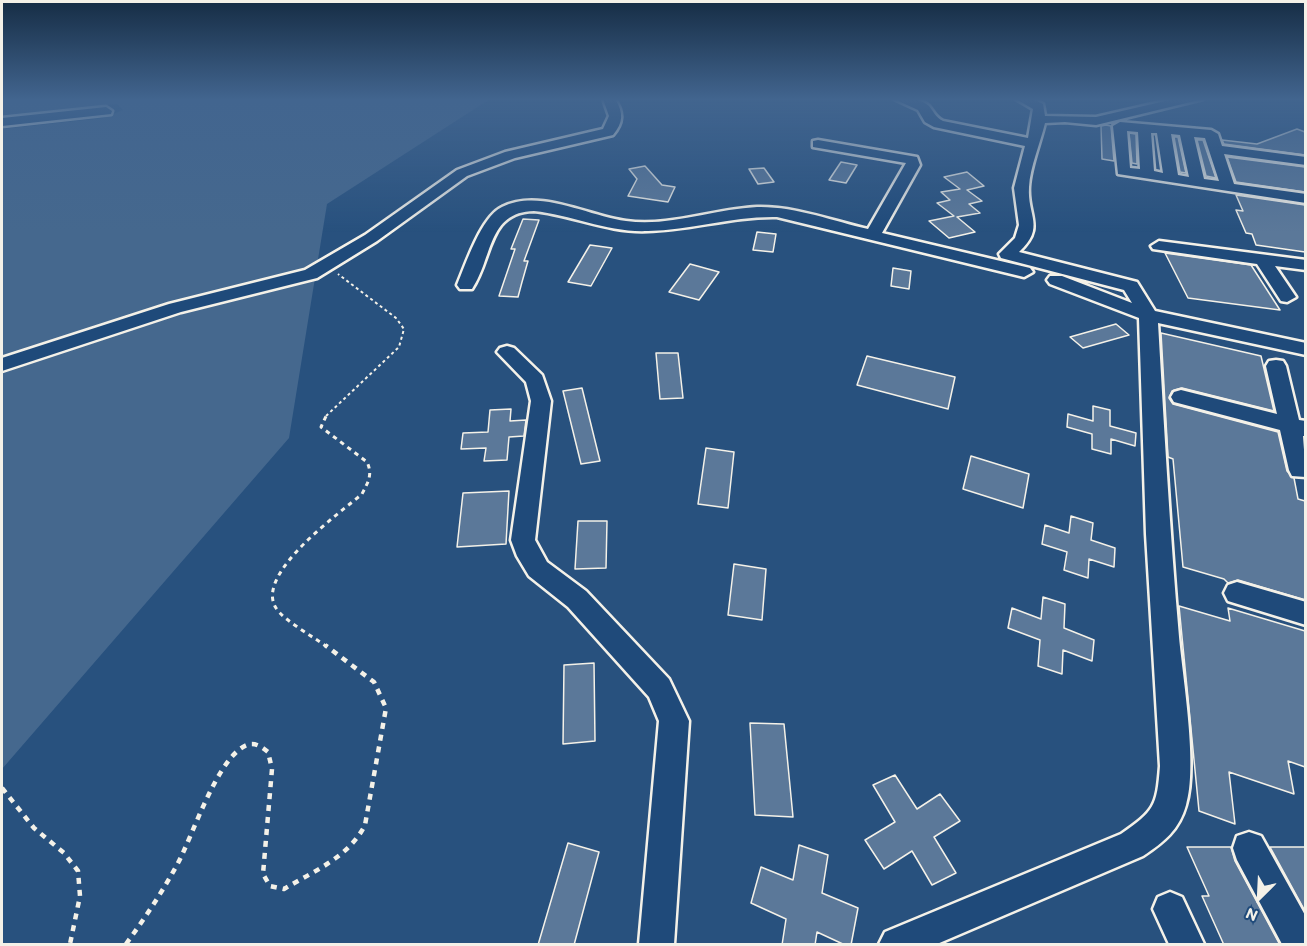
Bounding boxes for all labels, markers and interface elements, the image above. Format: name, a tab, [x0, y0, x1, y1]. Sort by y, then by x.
north arrow	[1229, 868, 1289, 928]
text: N	[1243, 904, 1260, 926]

